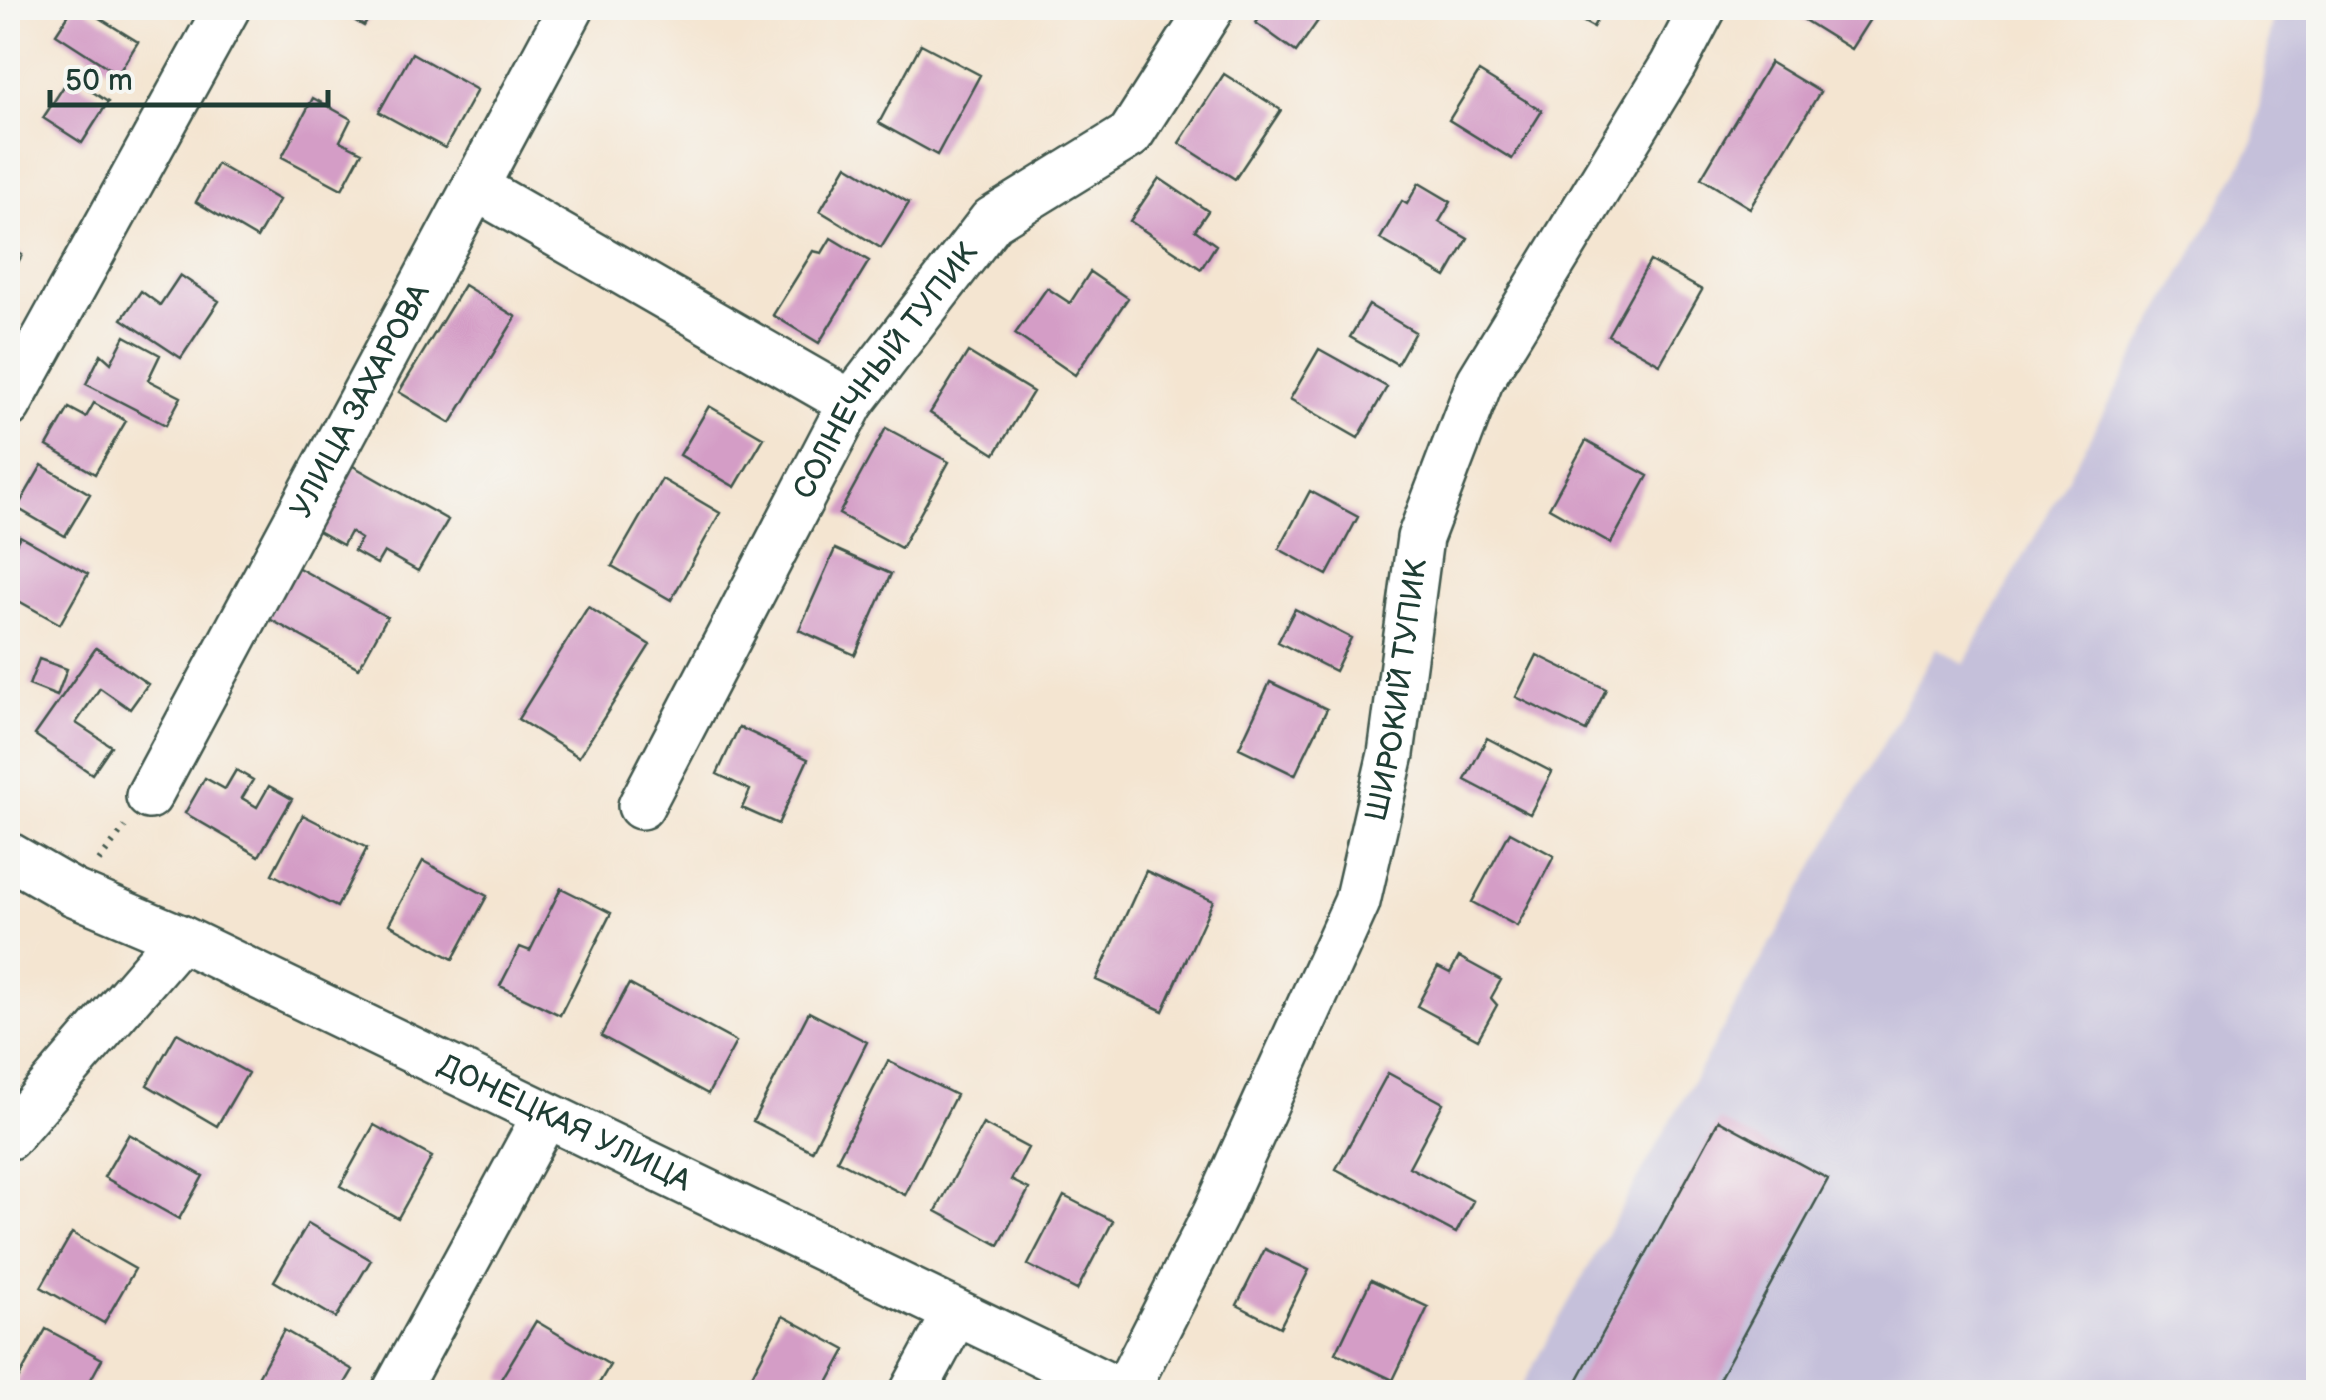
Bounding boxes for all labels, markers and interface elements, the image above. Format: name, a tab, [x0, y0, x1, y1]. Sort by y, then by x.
scale bar	[50, 45, 328, 107]
text: 50 m	[65, 63, 133, 99]
street label: СОЛНЕЧНЫЙ ТУПИК	[786, 235, 986, 505]
street label: УЛИЦА ЗАХАРОВА	[283, 277, 438, 524]
street label: ШИРОКИЙ ТУПИК	[1358, 556, 1435, 825]
street label: ДОНЕЦКАЯ УЛИЦА	[432, 1047, 697, 1200]

